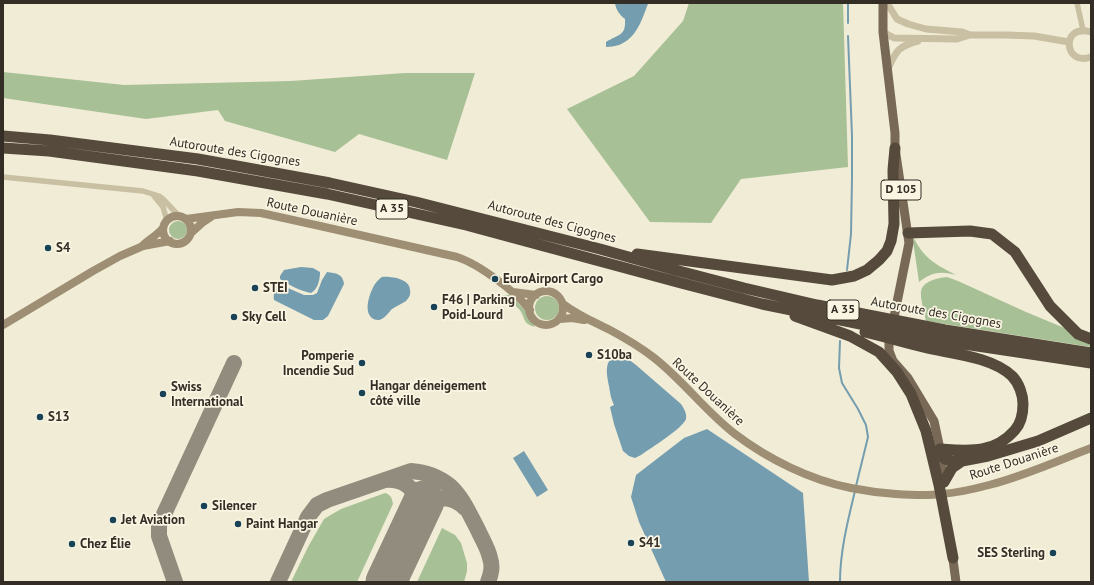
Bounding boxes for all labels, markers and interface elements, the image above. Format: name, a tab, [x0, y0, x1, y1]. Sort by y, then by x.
street label: Autoroute des Cigognes	[169, 134, 301, 170]
road number: D 105	[881, 180, 921, 200]
street label: Route Douanière	[265, 195, 359, 229]
street label: Autoroute des Cigognes	[486, 197, 618, 247]
road number: A 35	[376, 199, 408, 219]
place label: S4	[56, 240, 70, 256]
marker: S4	[43, 243, 53, 253]
place label: EuroAirport Cargo	[503, 271, 603, 287]
marker: EuroAirport Cargo	[490, 274, 500, 284]
place label: STEI	[263, 280, 288, 296]
marker: STEI	[250, 283, 260, 293]
place label: F46 | Parking Poid-Lourd	[442, 292, 515, 323]
street label: Autoroute des Cigognes	[870, 294, 1002, 332]
road number: A 35	[827, 300, 859, 320]
marker: F46 | Parking Poid-Lourd	[429, 302, 439, 312]
place label: Sky Cell	[242, 309, 286, 325]
marker: Sky Cell	[229, 312, 239, 322]
place label: S10ba	[597, 347, 632, 363]
place label: Pomperie Incendie Sud	[283, 348, 354, 379]
marker: S10ba	[584, 350, 594, 360]
street label: Route Douanière	[669, 355, 747, 429]
marker: Pomperie Incendie Sud	[357, 358, 367, 368]
place label: Hangar déneigement côté ville	[370, 378, 486, 409]
place label: Swiss International	[171, 379, 243, 410]
marker: Hangar déneigement côté ville	[357, 388, 367, 398]
marker: Swiss International	[158, 389, 168, 399]
place label: S13	[48, 409, 70, 425]
marker: S13	[35, 412, 45, 422]
street label: Route Douanière	[968, 440, 1060, 484]
place label: Silencer	[212, 498, 256, 514]
marker: Silencer	[199, 501, 209, 511]
place label: Jet Aviation	[121, 512, 185, 528]
marker: Jet Aviation	[108, 515, 118, 525]
place label: Paint Hangar	[246, 516, 318, 532]
marker: Paint Hangar	[233, 519, 243, 529]
place label: S41	[639, 535, 661, 551]
place label: Chez Élie	[80, 536, 131, 552]
marker: S41	[626, 538, 636, 548]
marker: Chez Élie	[67, 539, 77, 549]
place label: SES Sterling	[977, 545, 1045, 561]
marker: SES Sterling	[1048, 548, 1058, 558]

